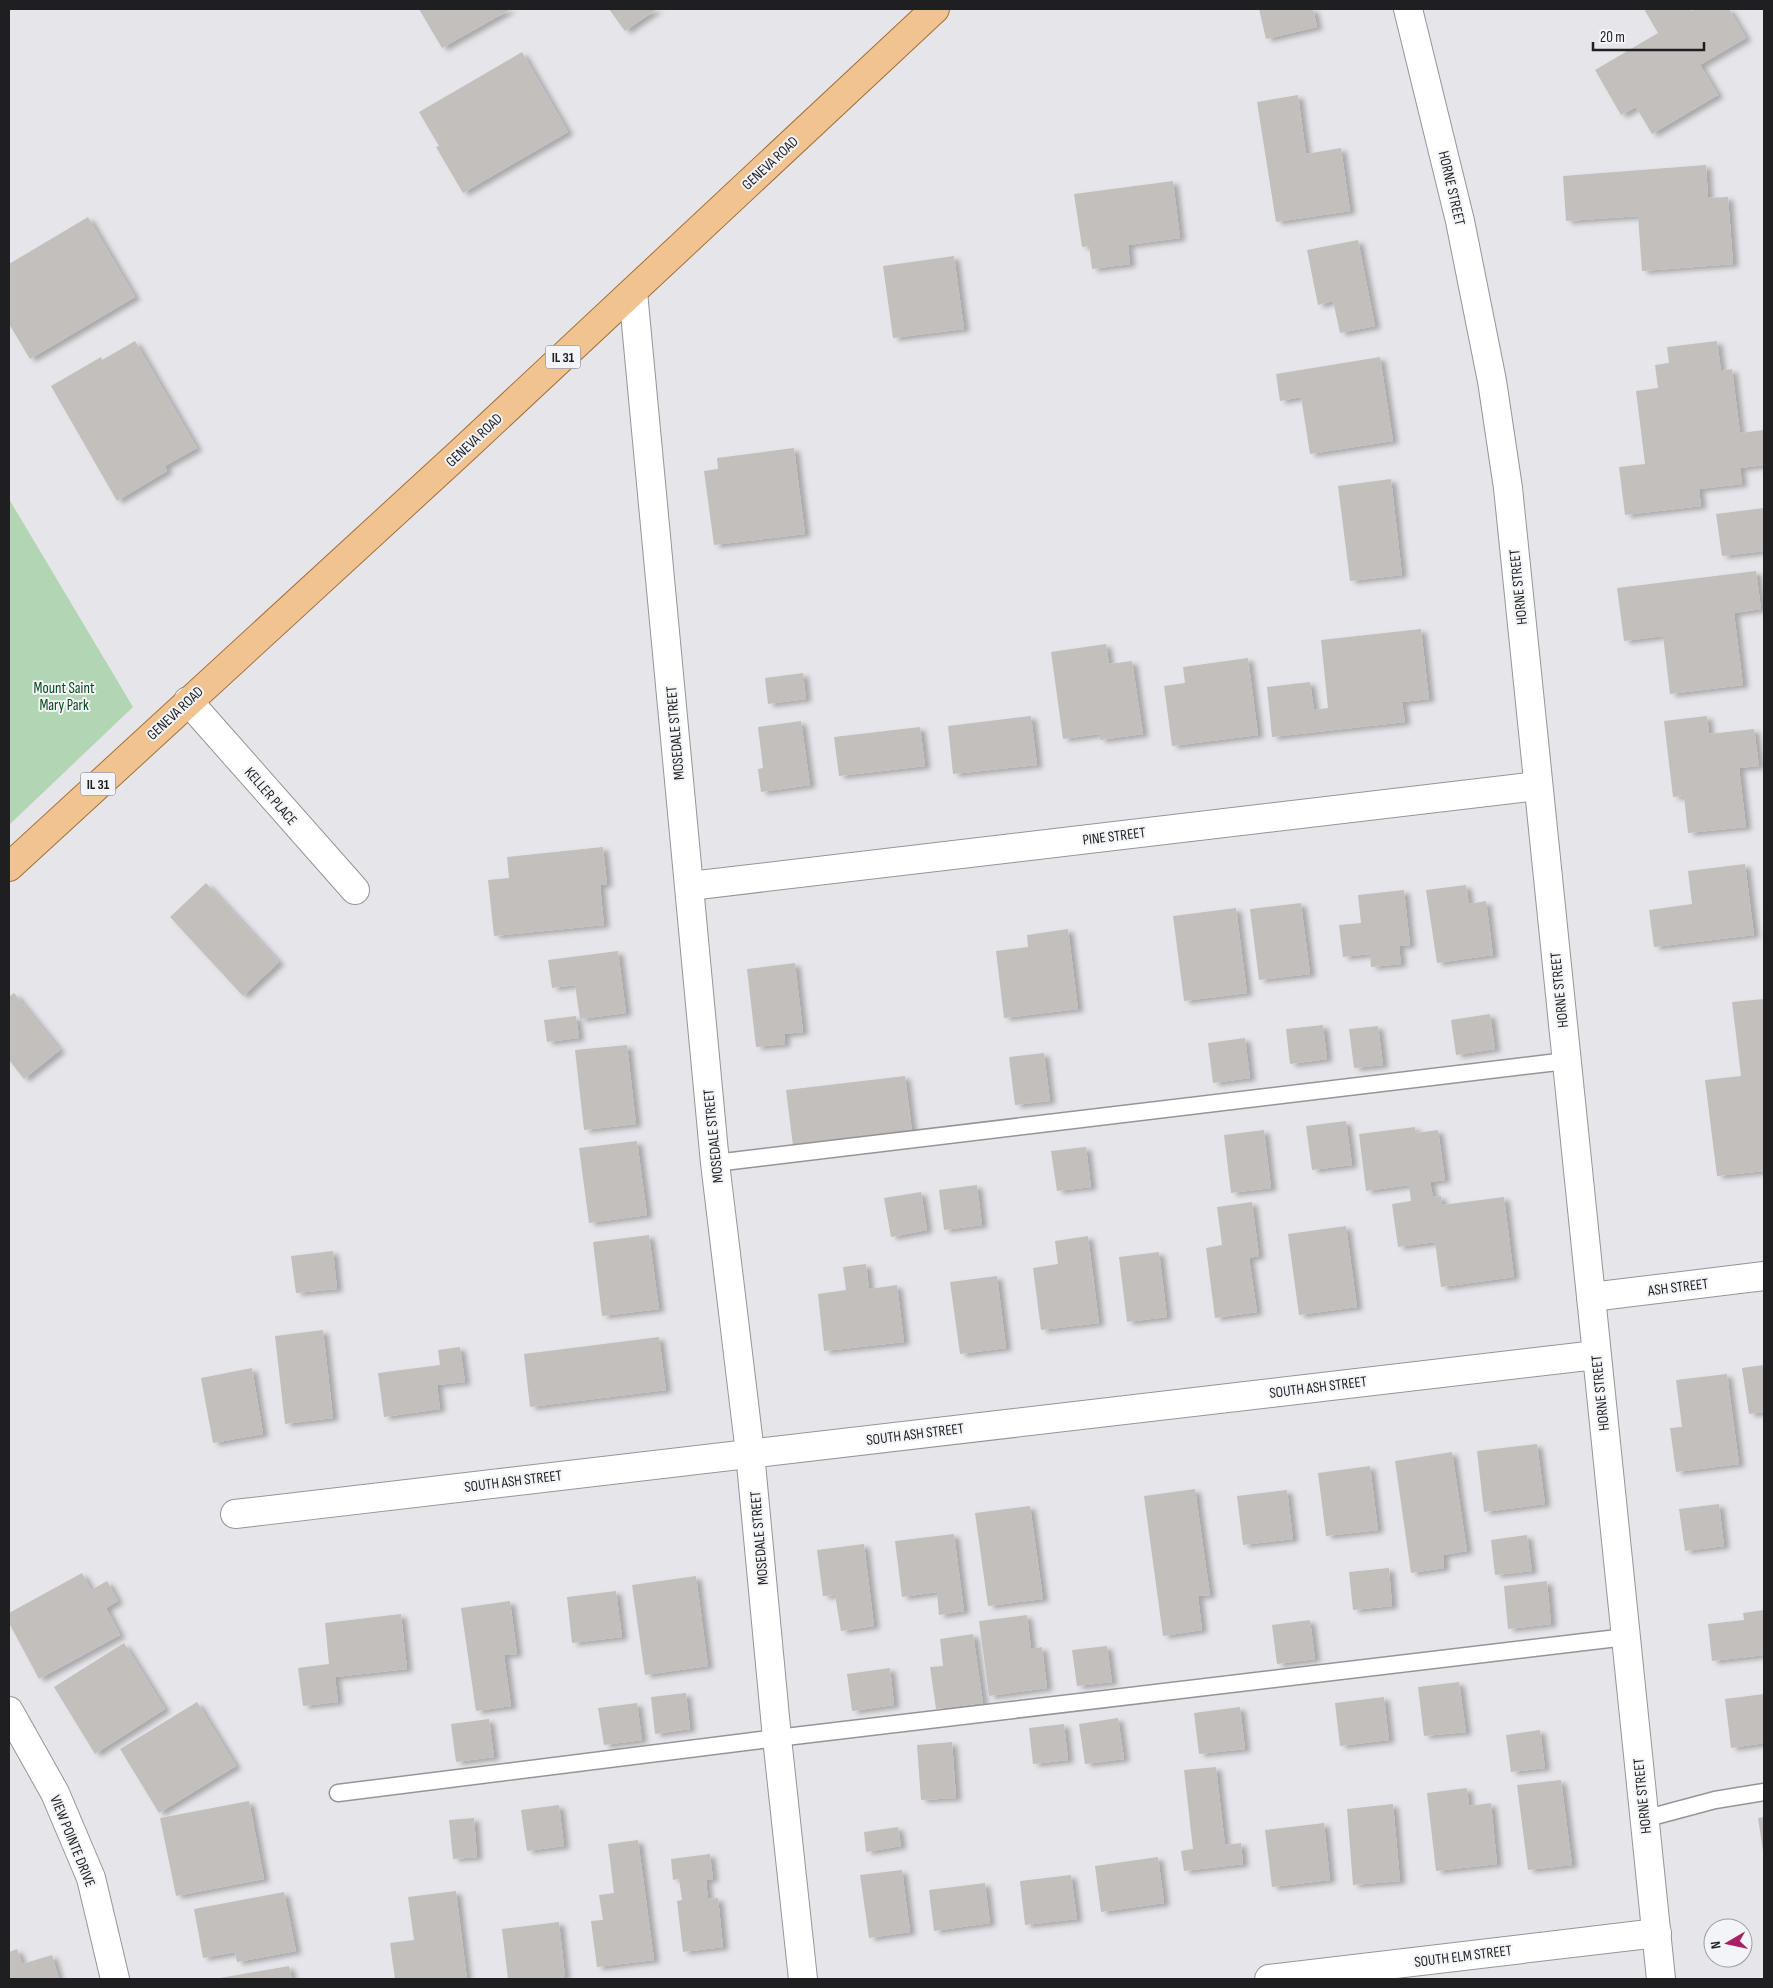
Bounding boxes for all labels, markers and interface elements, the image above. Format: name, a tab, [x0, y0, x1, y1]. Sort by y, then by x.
scale bar	[1593, 20, 1704, 52]
text: 20 m	[1600, 28, 1625, 47]
street label: GENEVA ROAD	[738, 132, 803, 194]
street label: HORNE STREET	[1434, 149, 1469, 227]
road number: IL 31	[546, 346, 580, 368]
street label: GENEVA ROAD	[442, 409, 507, 471]
street label: HORNE STREET	[1505, 548, 1532, 626]
park label: Mount Saint Mary Park	[34, 679, 95, 715]
street label: GENEVA ROAD	[143, 682, 208, 744]
street label: MOSEDALE STREET	[662, 685, 689, 781]
street label: KELLER PLACE	[240, 763, 301, 829]
road number: IL 31	[80, 772, 116, 796]
street label: PINE STREET	[1081, 823, 1147, 850]
street label: HORNE STREET	[1546, 951, 1573, 1029]
street label: MOSEDALE STREET	[699, 1088, 728, 1184]
street label: ASH STREET	[1646, 1274, 1709, 1301]
street label: HORNE STREET	[1587, 1354, 1614, 1432]
street label: SOUTH ASH STREET	[1268, 1372, 1368, 1403]
street label: SOUTH ASH STREET	[865, 1419, 965, 1450]
street label: SOUTH ASH STREET	[463, 1466, 563, 1497]
street label: MOSEDALE STREET	[746, 1490, 773, 1586]
street label: HORNE STREET	[1629, 1757, 1656, 1835]
street label: VIEW POINTE DRIVE	[45, 1792, 100, 1890]
north arrow	[1703, 1918, 1753, 1968]
text: N	[1707, 1940, 1725, 1950]
street label: SOUTH ELM STREET	[1413, 1941, 1513, 1972]

